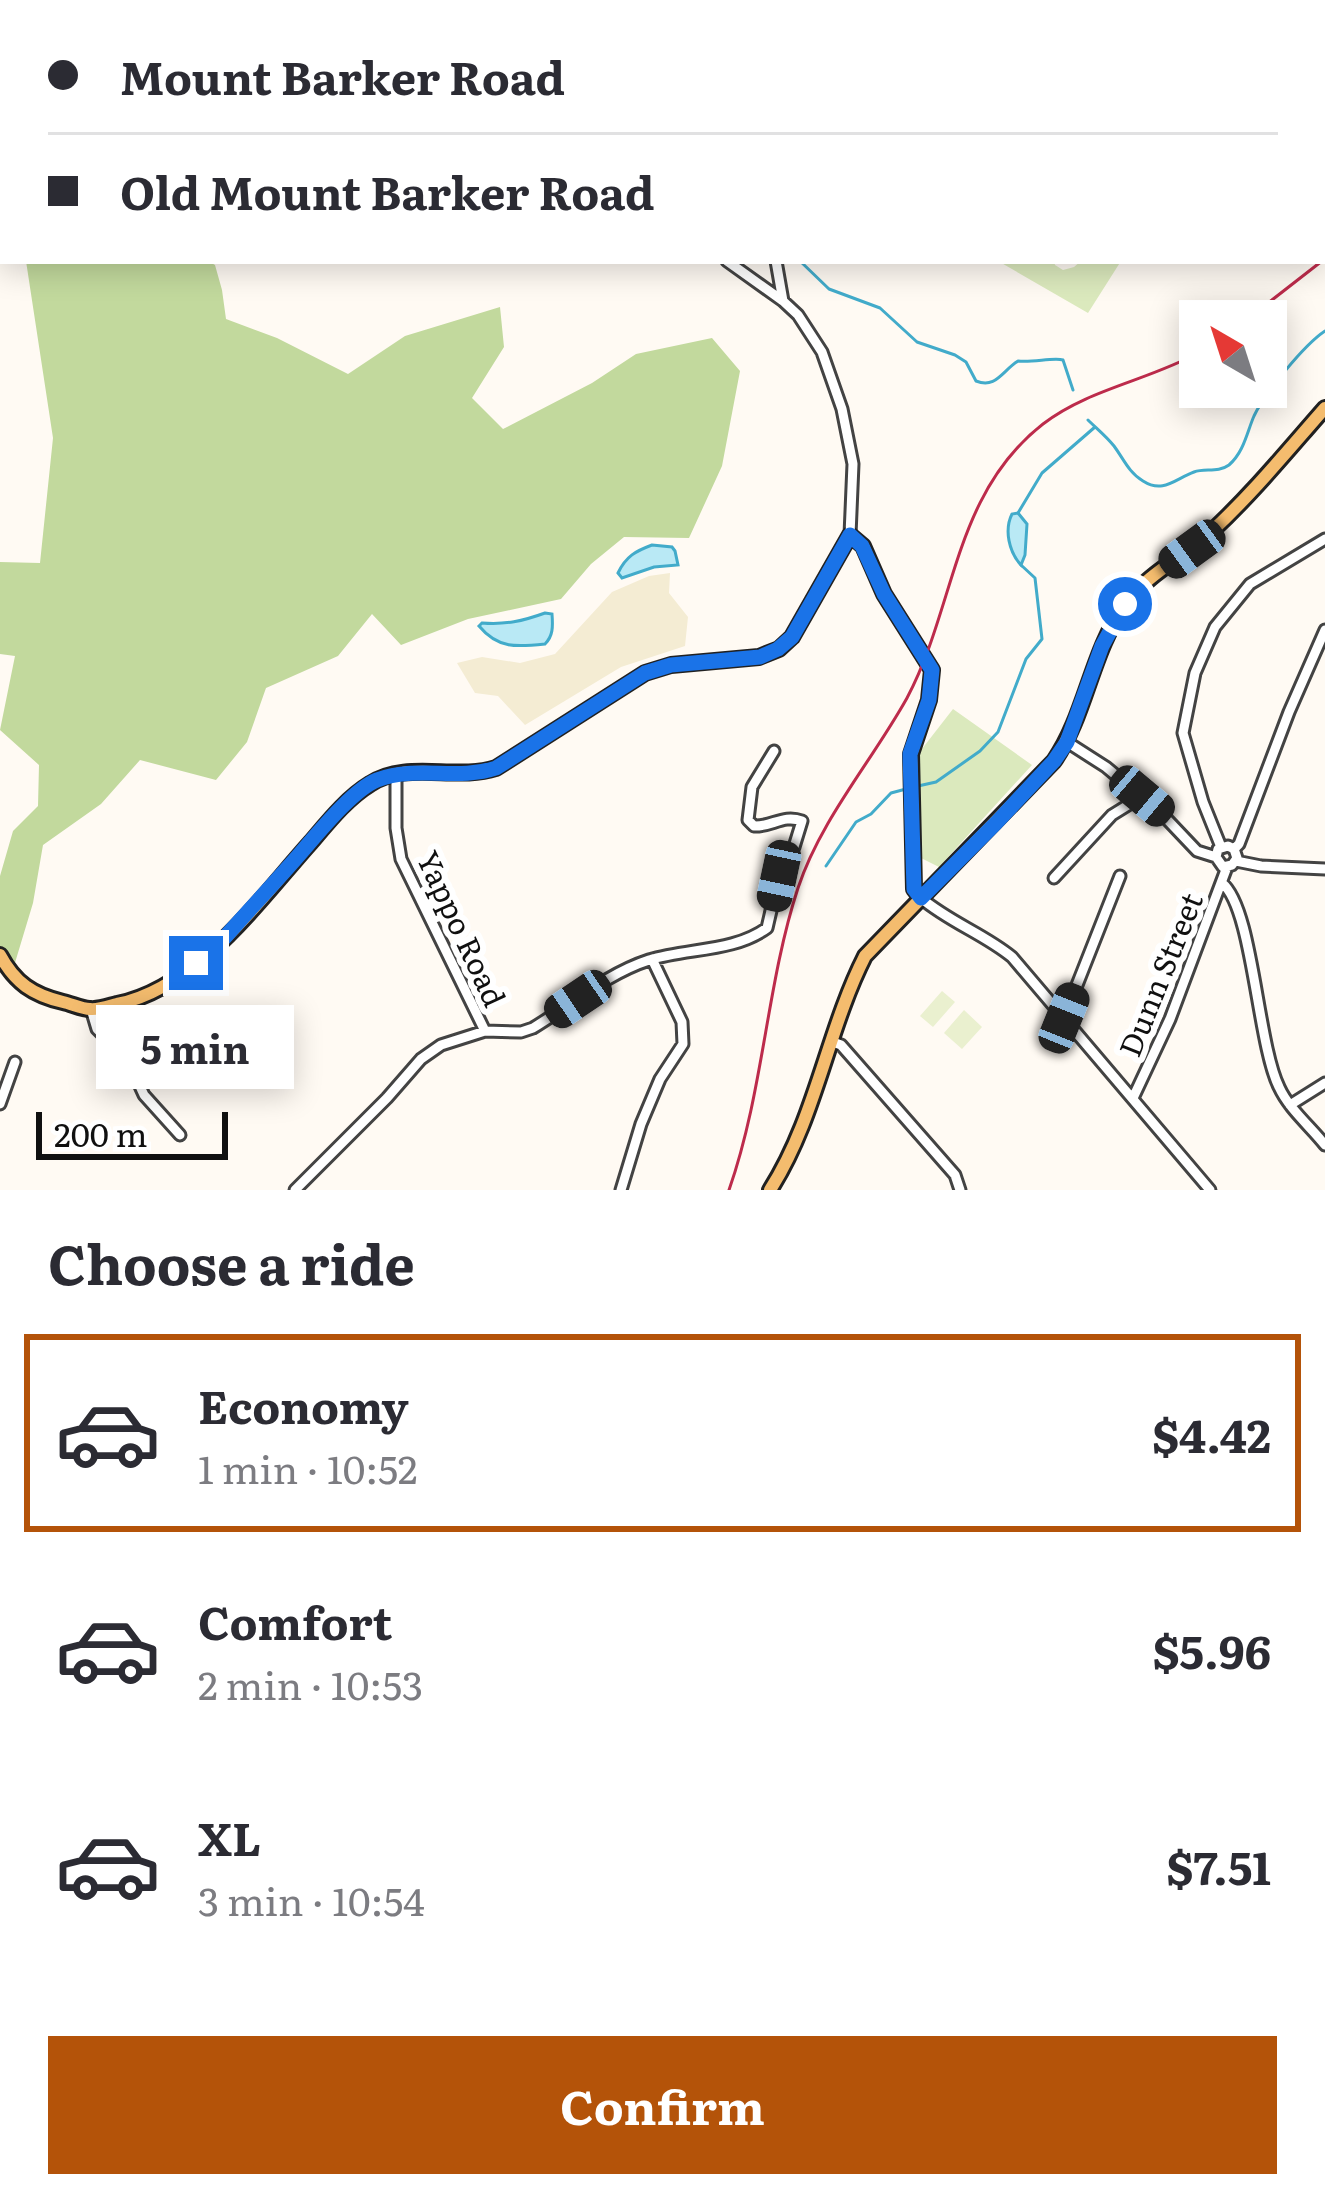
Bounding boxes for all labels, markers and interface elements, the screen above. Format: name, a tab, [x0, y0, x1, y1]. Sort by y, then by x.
text: Mount Barker Road	[120, 42, 565, 109]
text: Old Mount Barker Road	[120, 157, 655, 224]
north arrow	[1179, 300, 1287, 408]
map controls	[1179, 300, 1287, 408]
car	[1152, 513, 1232, 585]
route start	[1098, 577, 1152, 631]
car	[1103, 759, 1181, 833]
car	[754, 837, 804, 915]
street label: Yappo Road	[408, 843, 518, 1013]
street label: Dunn Street	[1106, 885, 1212, 1063]
route end	[169, 936, 223, 990]
car	[538, 964, 618, 1034]
car	[1034, 978, 1094, 1058]
callout: 5 min	[97, 1005, 295, 1089]
text: 5 min	[140, 1018, 250, 1076]
scale bar	[36, 1106, 228, 1159]
text: 200 m	[54, 1108, 148, 1157]
text: Choose a ride	[48, 1221, 415, 1302]
text: Economy	[198, 1371, 409, 1438]
icon: car	[54, 1379, 162, 1487]
text: $4.42	[1152, 1400, 1271, 1467]
text: 1 min · 10:52	[198, 1438, 418, 1496]
text: Comfort	[198, 1587, 392, 1654]
icon: car	[54, 1595, 162, 1703]
text: $5.96	[1153, 1616, 1271, 1683]
text: 2 min · 10:53	[198, 1654, 423, 1712]
text: XL	[198, 1803, 261, 1870]
icon: car	[54, 1811, 162, 1919]
text: $7.51	[1166, 1832, 1271, 1899]
text: 3 min · 10:54	[198, 1870, 425, 1928]
button: Confirm	[48, 2036, 1277, 2174]

